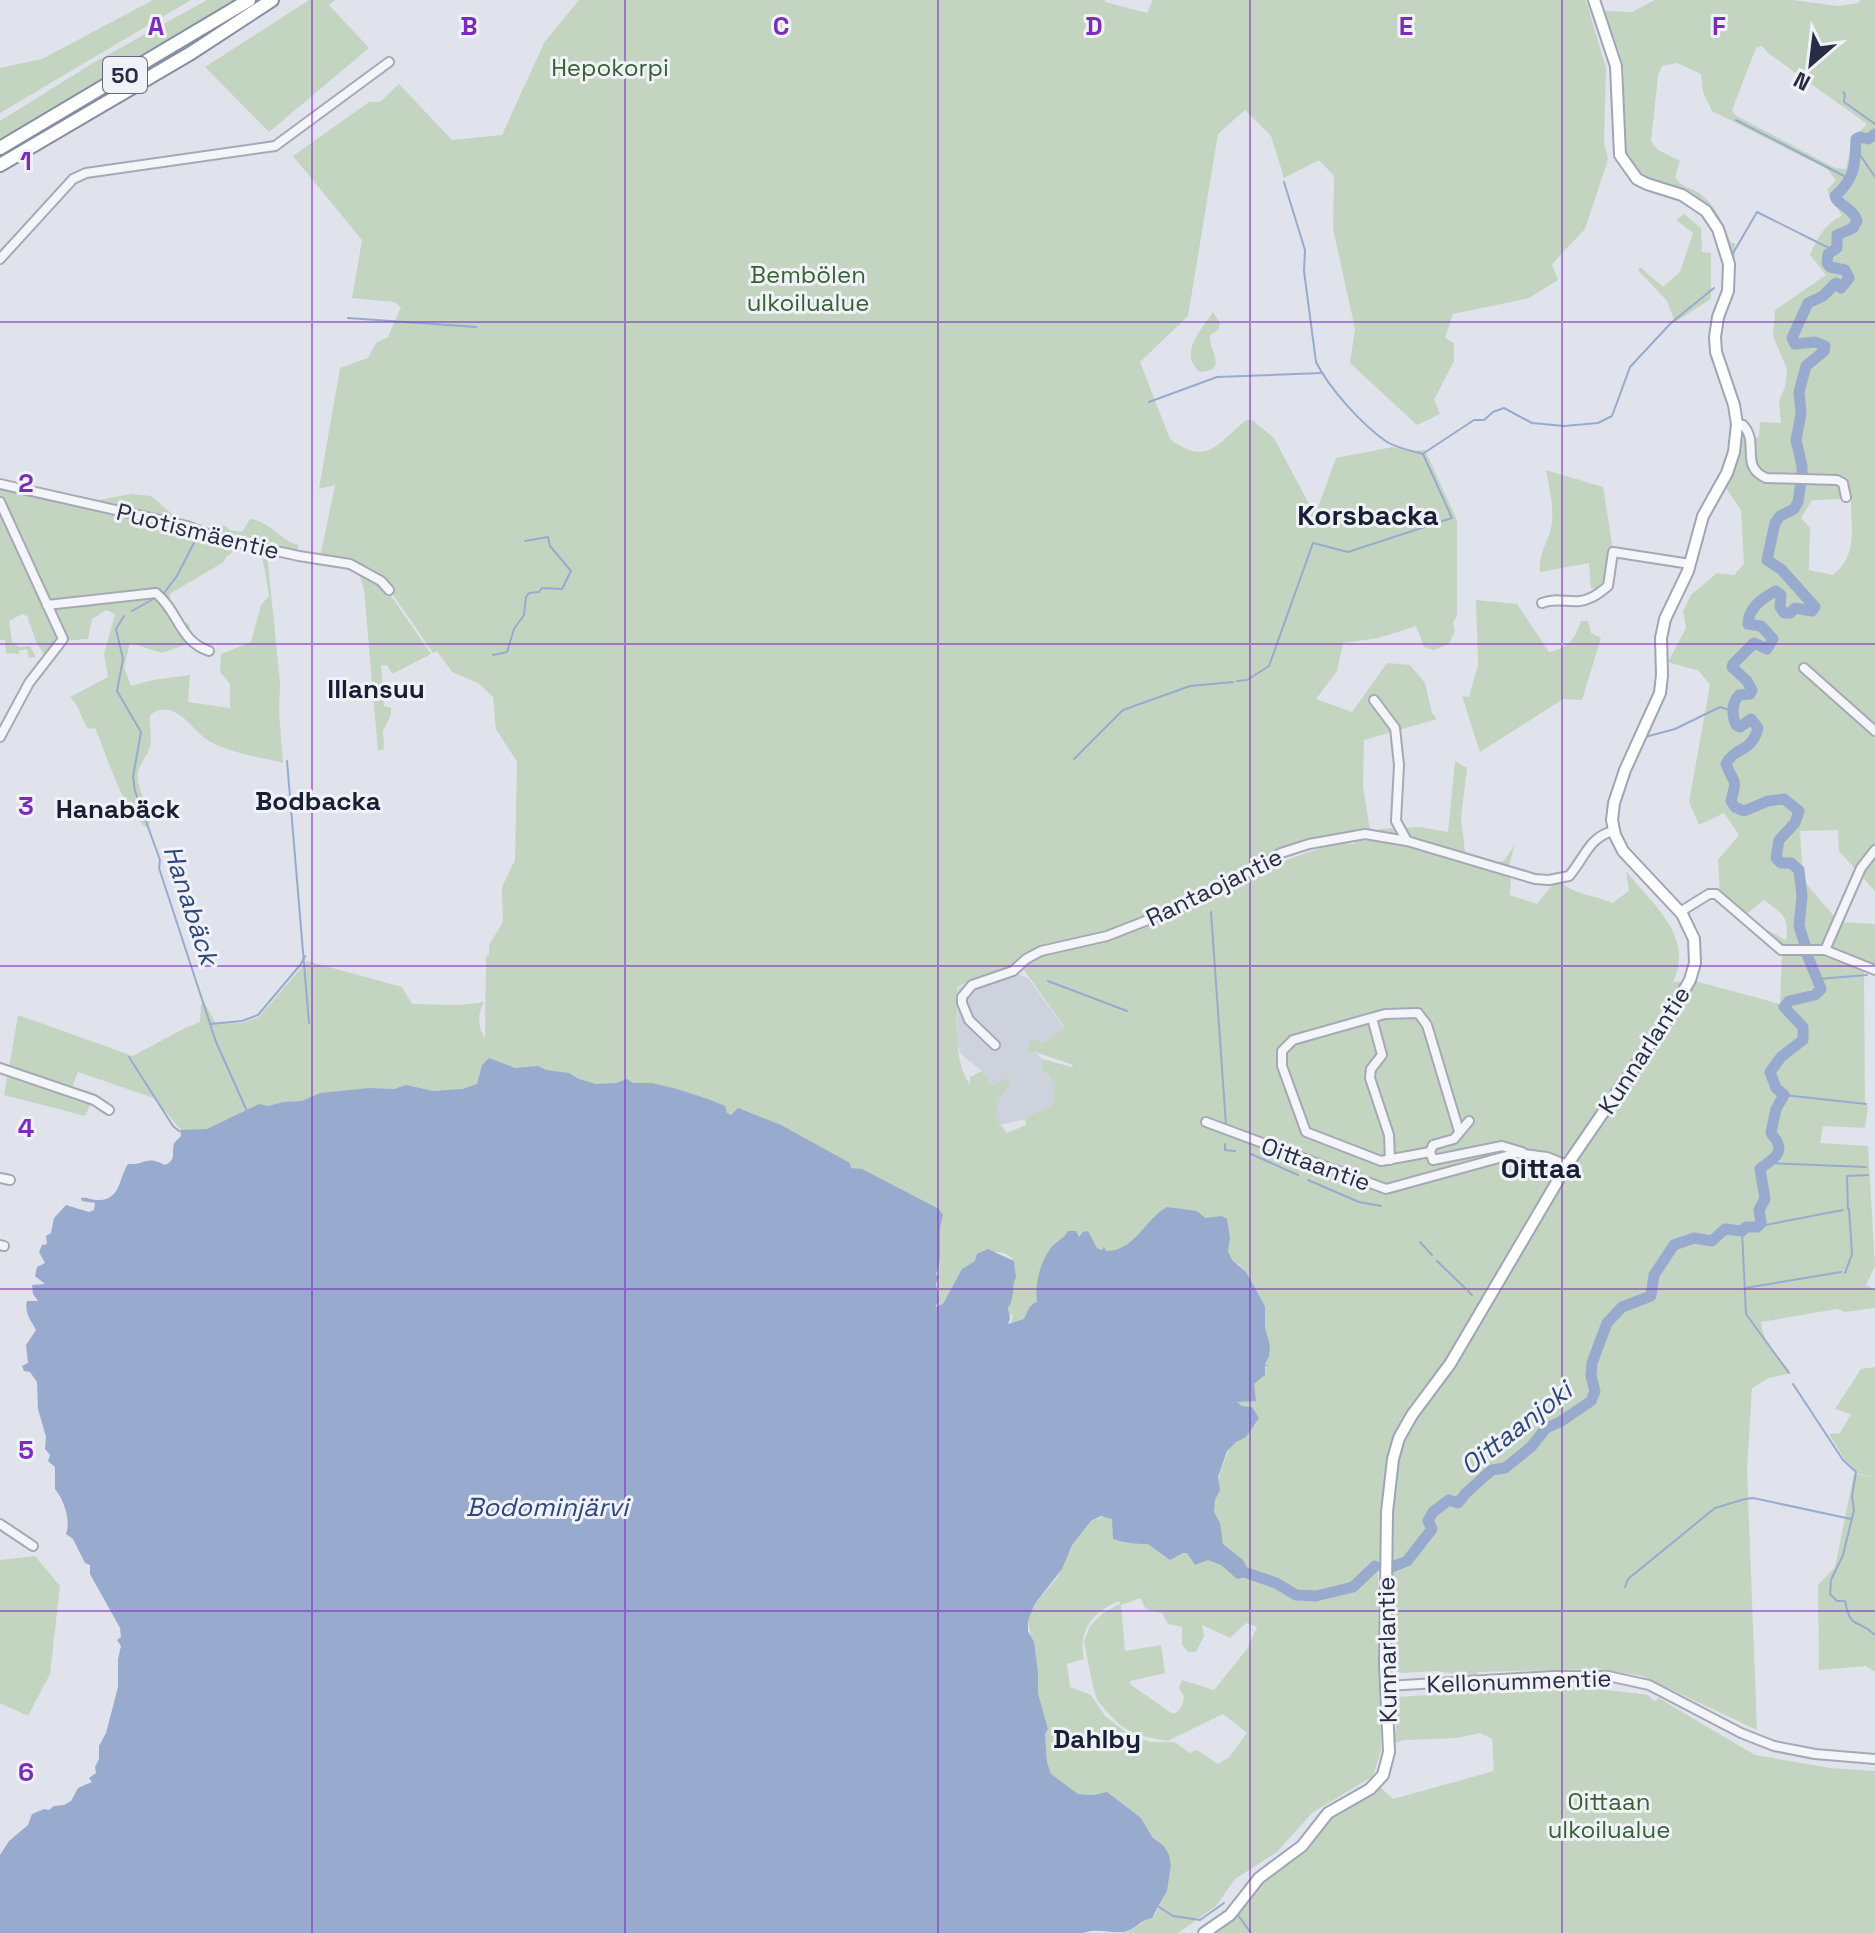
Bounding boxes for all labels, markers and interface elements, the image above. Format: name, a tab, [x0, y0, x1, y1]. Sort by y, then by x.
text: A	[148, 9, 165, 43]
text: B	[460, 9, 478, 43]
text: C	[773, 9, 789, 43]
text: D	[1085, 9, 1103, 43]
text: E	[1399, 9, 1413, 43]
text: F	[1712, 9, 1726, 43]
north arrow	[1771, 24, 1851, 104]
park label: Hepokorpi	[551, 52, 669, 83]
road number: 50	[103, 57, 147, 93]
text: N	[1789, 66, 1815, 97]
text: 1	[20, 144, 32, 178]
park label: Bembölen ulkoilualue	[747, 259, 869, 318]
text: 2	[18, 466, 34, 500]
street label: Puotismäentie	[113, 496, 283, 566]
district label: Korsbacka	[1297, 497, 1439, 533]
district label: Illansuu	[327, 672, 425, 706]
district label: Bodbacka	[255, 784, 381, 818]
text: 3	[18, 789, 34, 823]
district label: Hanabäck	[56, 792, 181, 826]
water label: Hanabäck	[156, 841, 227, 972]
street label: Rantaojantie	[1141, 841, 1287, 933]
street label: Kunnarlantie	[1591, 980, 1697, 1120]
text: 4	[18, 1111, 34, 1145]
street label: Oittaantie	[1257, 1130, 1375, 1198]
district label: Oittaa	[1501, 1150, 1581, 1186]
water label: Oittaanjoki	[1453, 1372, 1581, 1482]
text: 5	[18, 1433, 34, 1467]
water label: Bodominjärvi	[466, 1490, 631, 1524]
street label: Kunnarlantie	[1370, 1576, 1404, 1724]
street label: Kellonummentie	[1426, 1662, 1612, 1700]
district label: Dahlby	[1053, 1722, 1141, 1756]
text: 6	[18, 1755, 34, 1789]
park label: Oittaan ulkoilualue	[1548, 1786, 1670, 1845]

